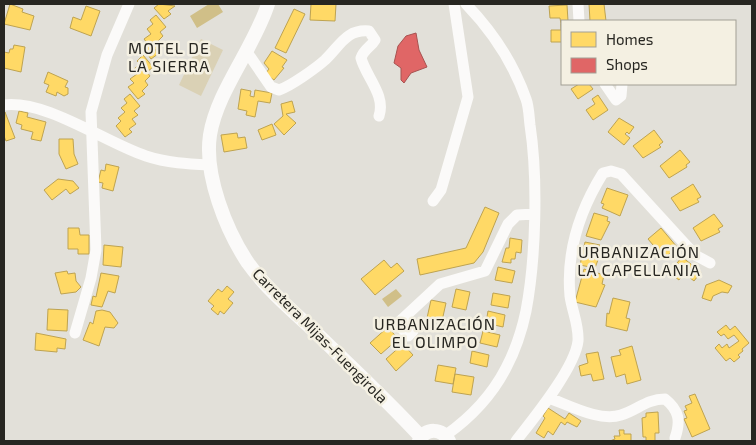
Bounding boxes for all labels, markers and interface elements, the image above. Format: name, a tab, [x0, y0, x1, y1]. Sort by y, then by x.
legend	[561, 20, 736, 85]
text: Homes	[606, 30, 653, 48]
district label: MOTEL DE LA SIERRA	[128, 38, 210, 75]
text: Shops	[606, 55, 648, 73]
district label: URBANIZACIÓN LA CAPELLANIA	[577, 242, 701, 279]
street label: Carretera Mijas-Fuengirola	[249, 264, 392, 407]
district label: URBANIZACIÓN EL OLIMPO	[374, 314, 496, 351]

